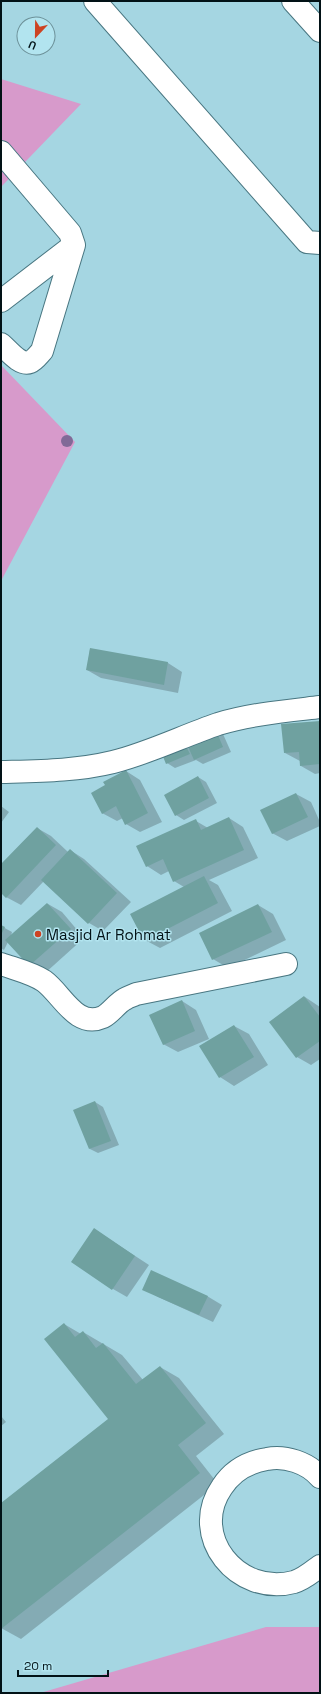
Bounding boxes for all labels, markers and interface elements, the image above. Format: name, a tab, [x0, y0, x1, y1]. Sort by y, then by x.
north arrow	[16, 16, 56, 56]
text: U	[26, 37, 38, 53]
place label: Masjid Ar Rohmat	[46, 925, 171, 944]
marker: Masjid Ar Rohmat	[33, 929, 43, 939]
scale bar	[18, 1652, 108, 1678]
text: 20 m	[24, 1658, 52, 1674]

